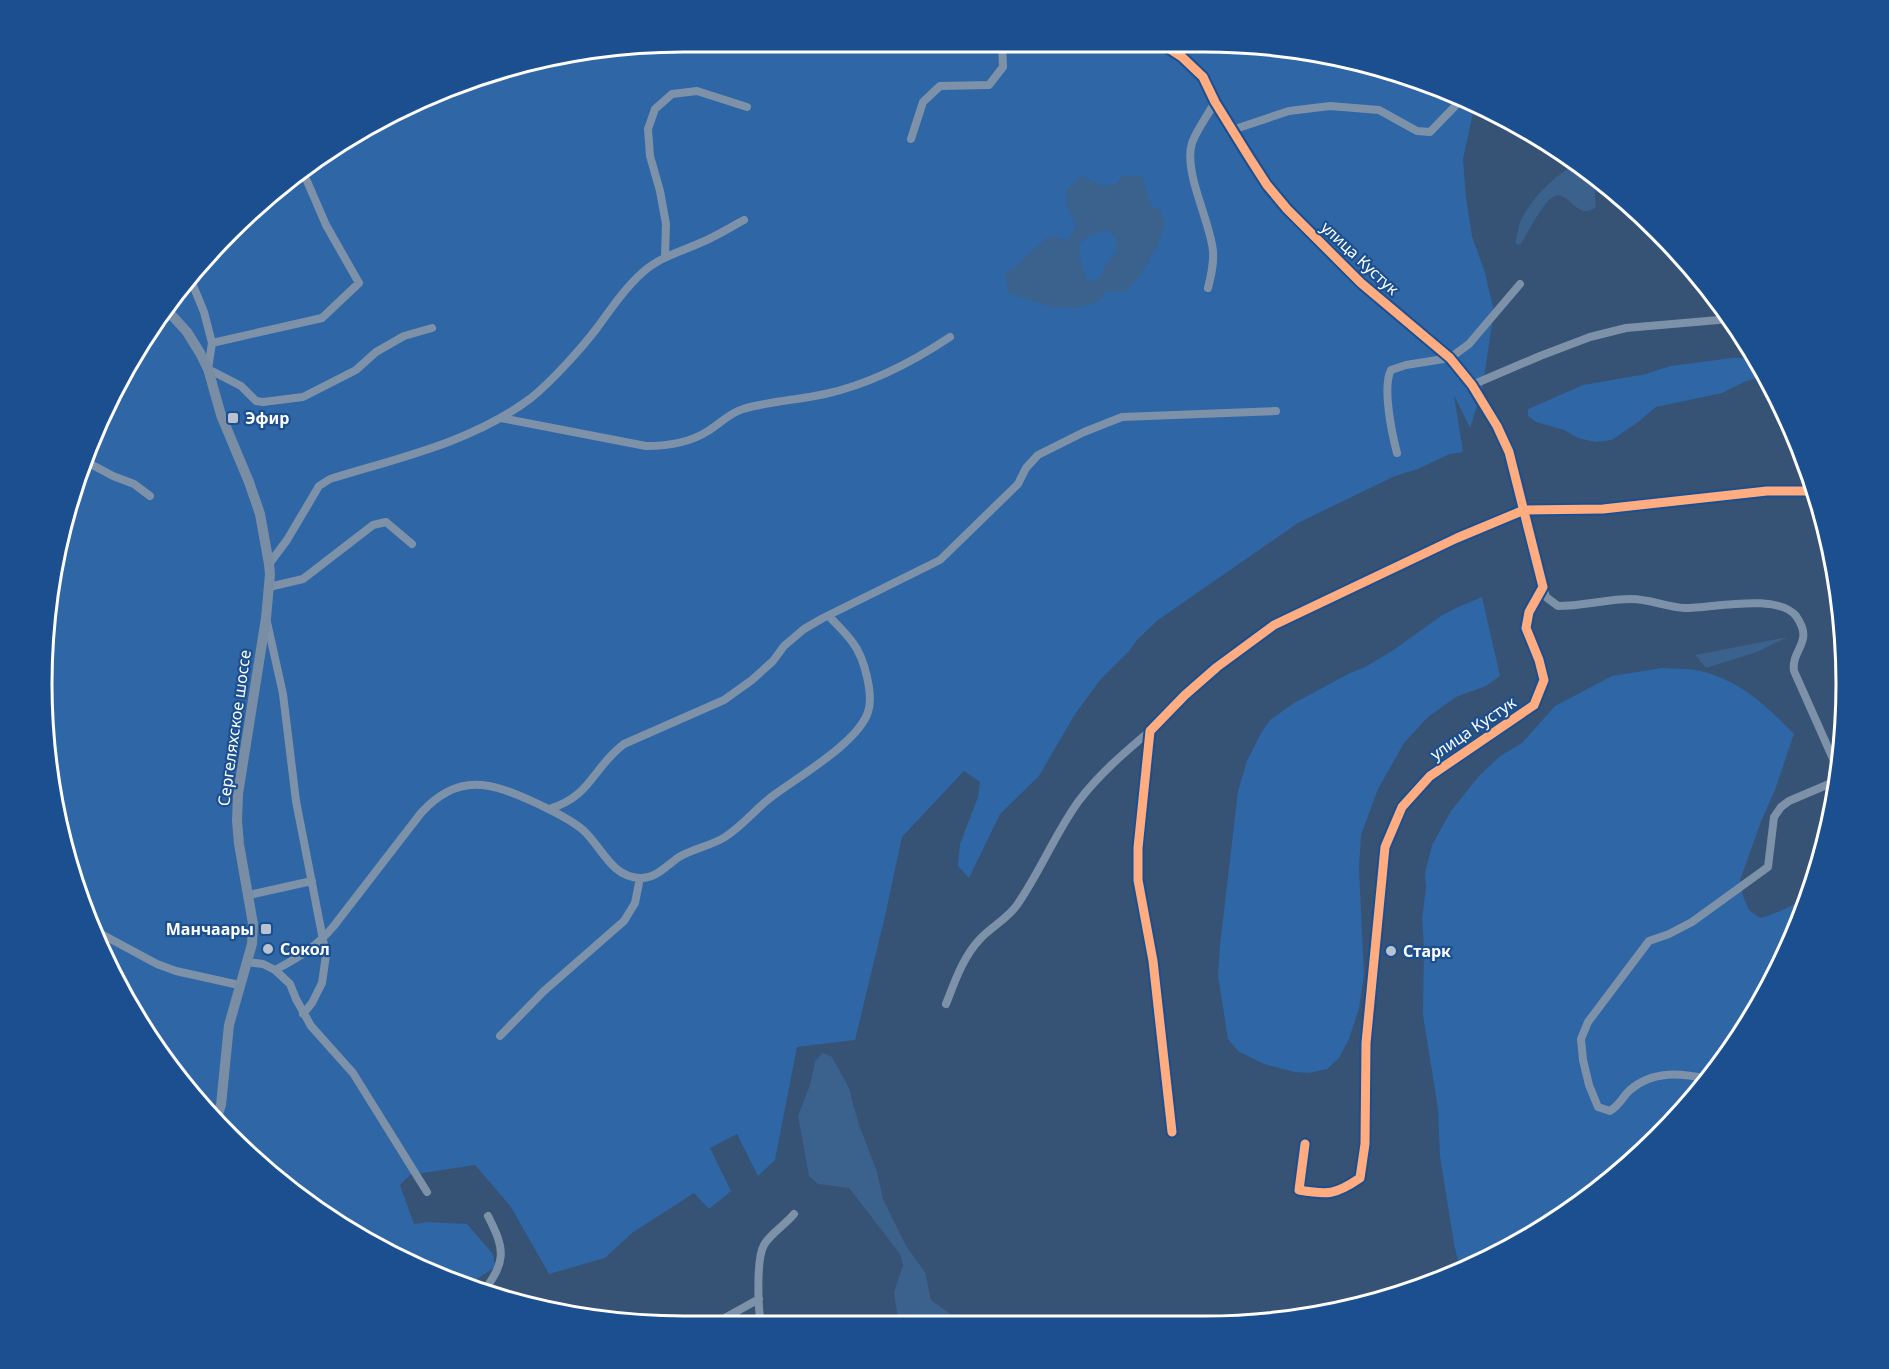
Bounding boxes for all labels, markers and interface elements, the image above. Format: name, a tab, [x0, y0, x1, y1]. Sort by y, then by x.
street label: улица Кустук	[1316, 216, 1404, 300]
place label: Эфир	[245, 407, 289, 429]
marker: Эфир	[226, 411, 240, 425]
street label: Сергеляхское шоссе	[212, 648, 256, 808]
street label: улица Кустук	[1426, 691, 1521, 765]
place label: Манчаары	[166, 918, 254, 940]
marker: Манчаары	[259, 922, 273, 936]
place label: Сокол	[280, 938, 330, 960]
place label: Старк	[1403, 940, 1451, 962]
marker: Сокол	[261, 942, 275, 956]
marker: Старк	[1384, 944, 1398, 958]

